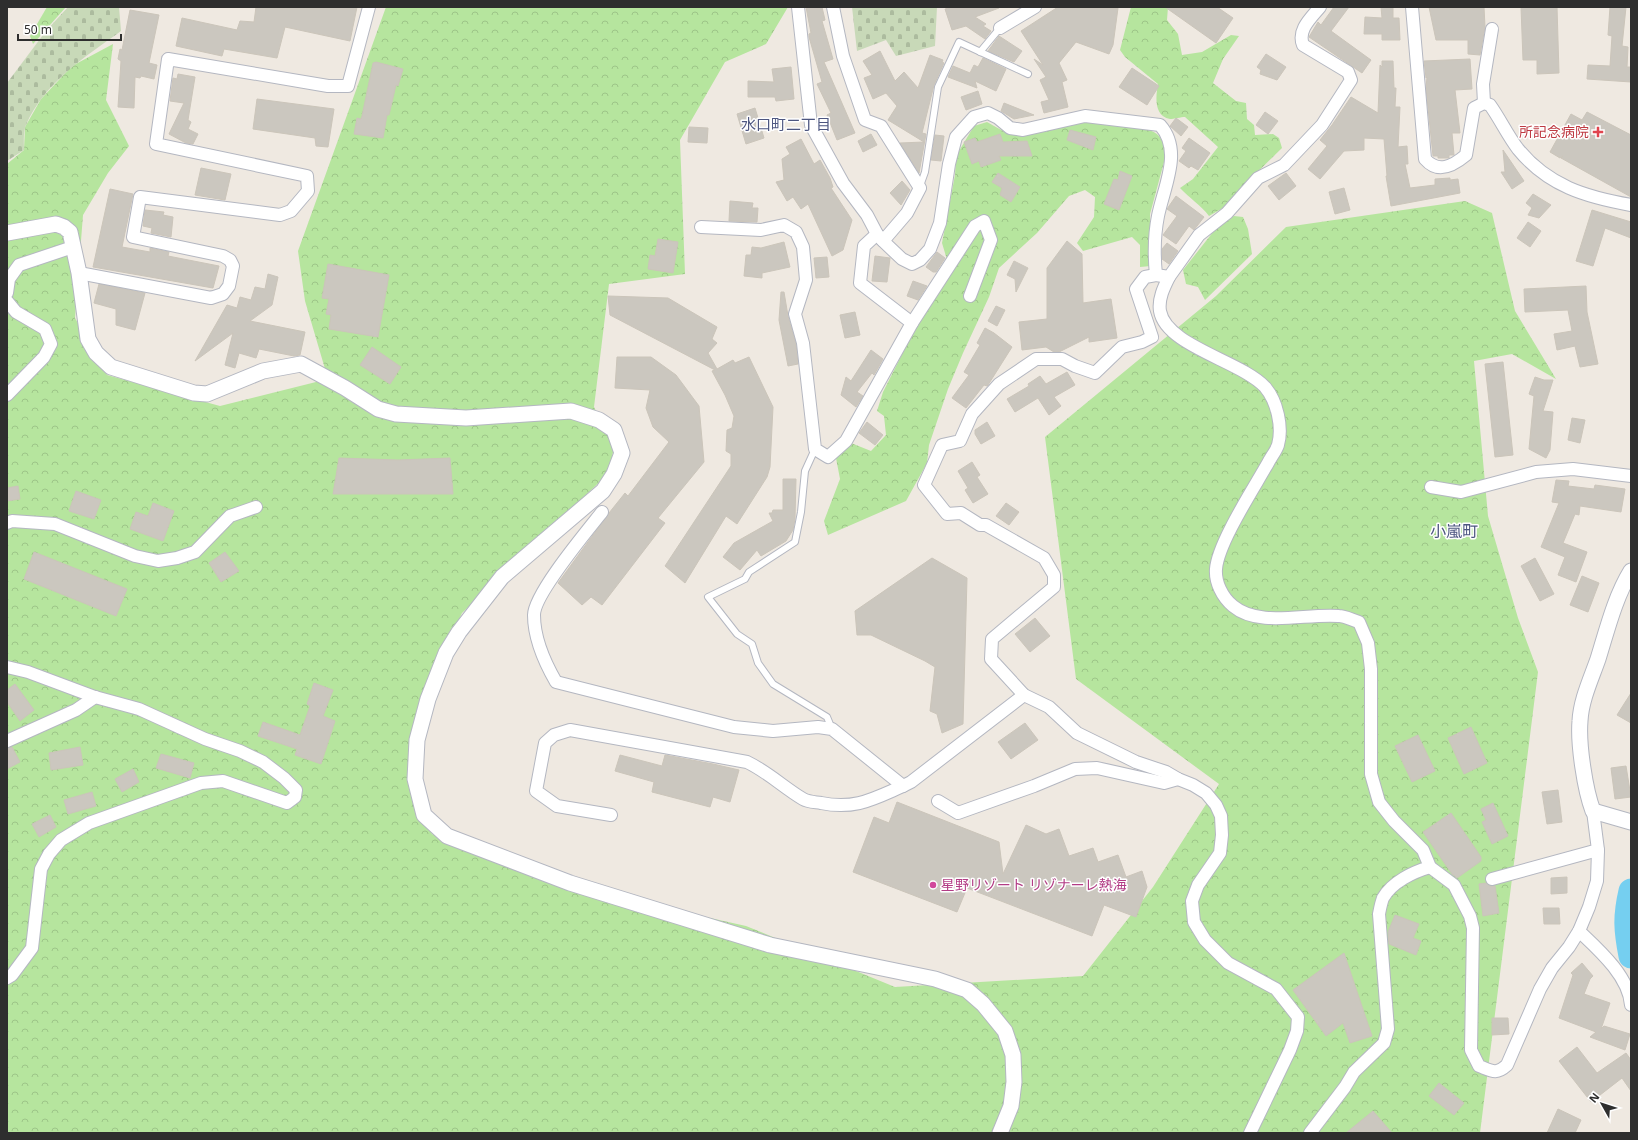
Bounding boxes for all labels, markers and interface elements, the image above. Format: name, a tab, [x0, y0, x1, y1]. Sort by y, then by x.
scale bar	[18, 16, 121, 42]
text: 50 m	[24, 21, 52, 38]
district label: 水口町二丁目	[741, 114, 831, 134]
place label: 所記念病院	[1519, 122, 1589, 141]
marker: 所記念病院	[1592, 126, 1604, 138]
district label: 小嵐町	[1430, 520, 1478, 542]
place label: 星野リゾート リゾナーレ熱海	[941, 875, 1127, 894]
marker: 星野リゾート リゾナーレ熱海	[928, 880, 938, 890]
north arrow	[1582, 1084, 1622, 1124]
text: N	[1585, 1089, 1602, 1106]

